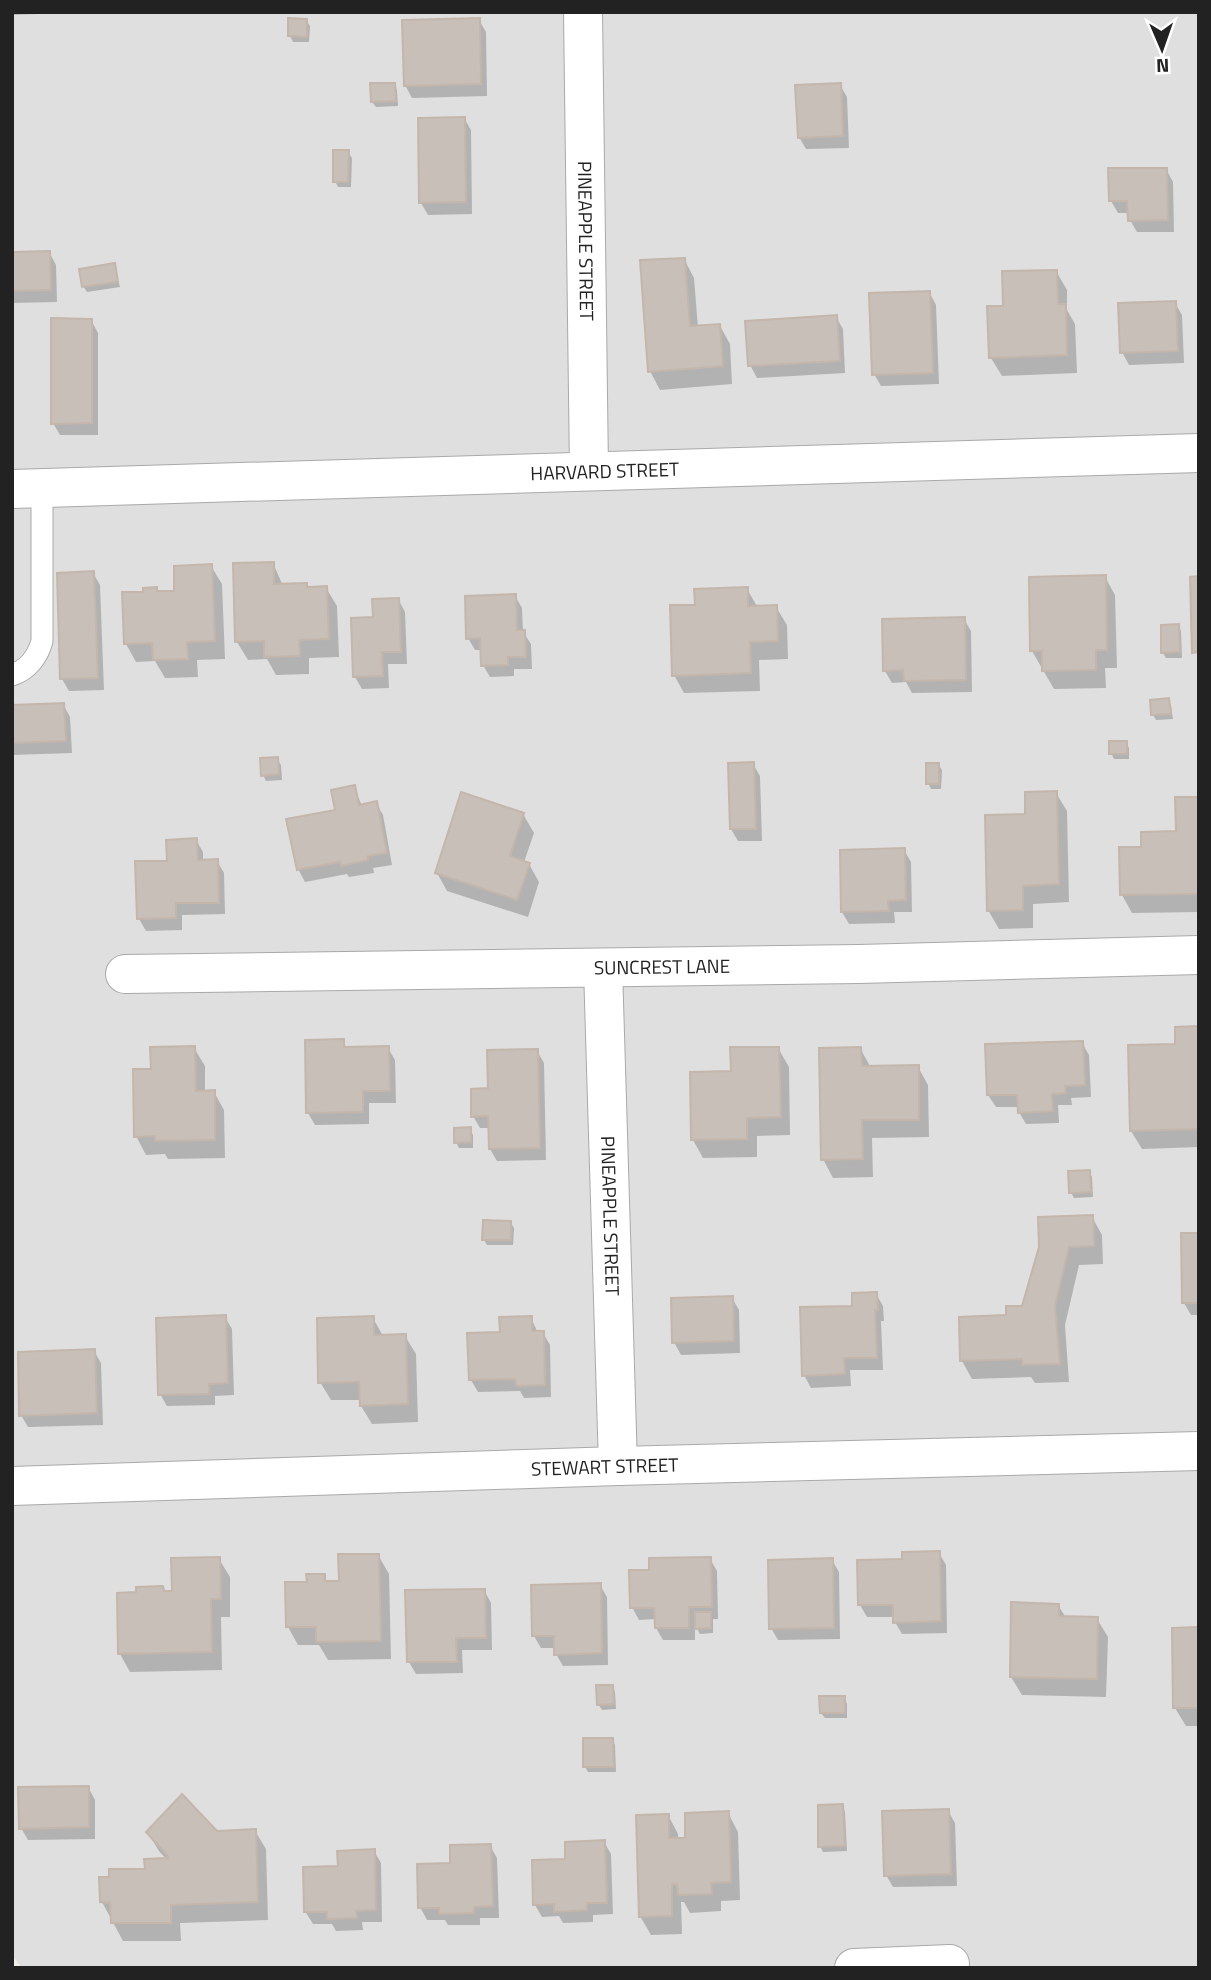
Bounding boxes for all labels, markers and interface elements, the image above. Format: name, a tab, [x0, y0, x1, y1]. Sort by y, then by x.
north arrow	[1127, 14, 1197, 84]
text: N	[1156, 52, 1170, 81]
street label: PINEAPPLE STREET	[571, 161, 602, 321]
street label: HARVARD STREET	[530, 454, 680, 487]
street label: SUNCREST LANE	[594, 951, 730, 982]
street label: PINEAPPLE STREET	[594, 1135, 628, 1296]
street label: STEWART STREET	[531, 1449, 679, 1483]

